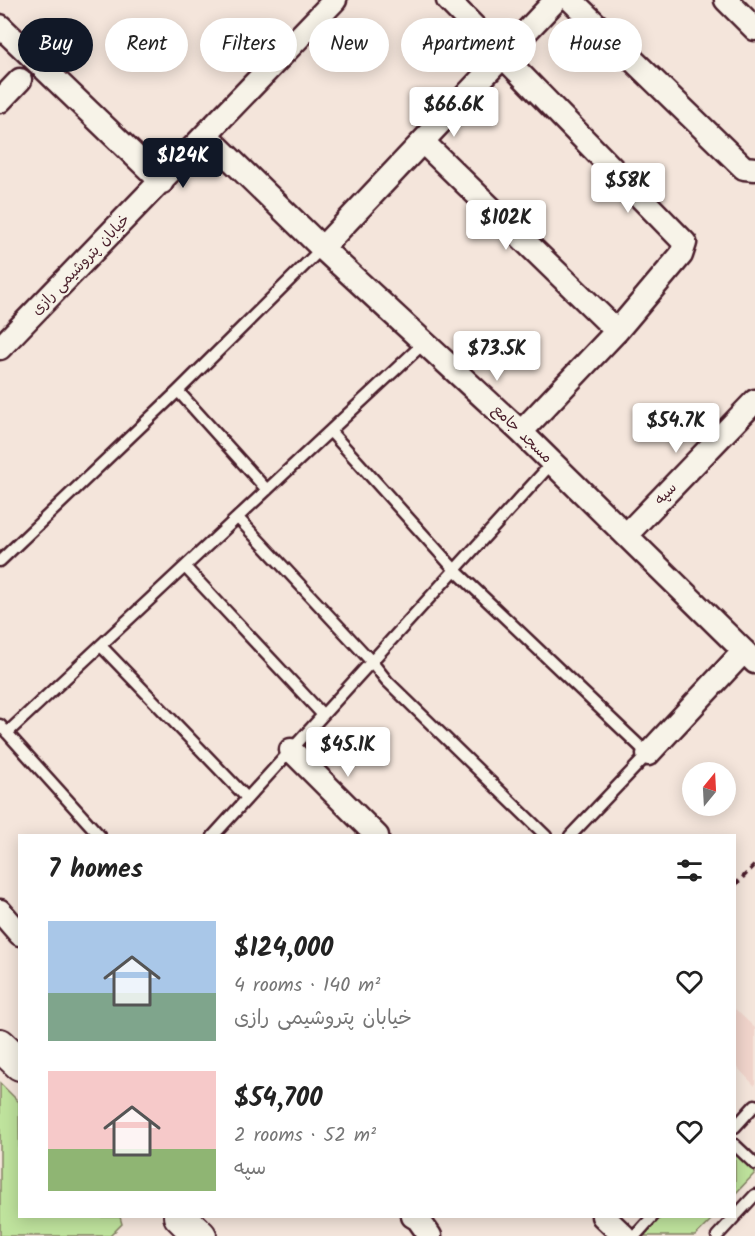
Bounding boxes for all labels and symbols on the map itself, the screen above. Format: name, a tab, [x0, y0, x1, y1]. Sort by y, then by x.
pin: $66.6K	[405, 87, 503, 138]
pin: $124K	[141, 138, 225, 189]
pin: $58K	[592, 163, 664, 214]
pin: $102K	[464, 200, 548, 251]
street label: خیابان پتروشیمی رازی	[26, 209, 136, 321]
pin: $73.5K	[448, 331, 546, 382]
street label: مسجد جامع	[486, 399, 558, 469]
pin: $54.7K	[627, 403, 725, 454]
street label: سپه	[649, 477, 683, 511]
pin: $45.1K	[299, 727, 397, 778]
north arrow	[682, 762, 736, 816]

